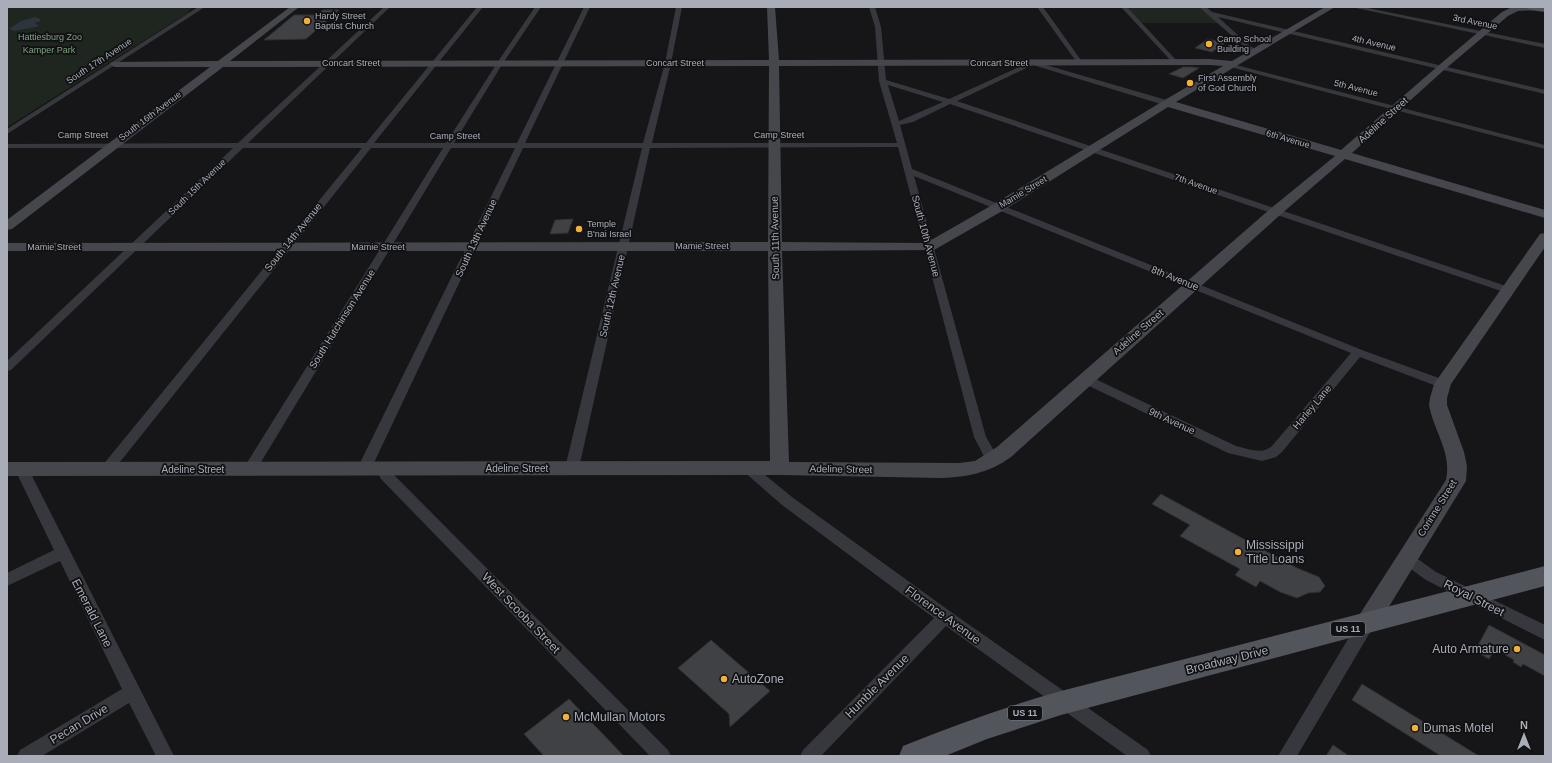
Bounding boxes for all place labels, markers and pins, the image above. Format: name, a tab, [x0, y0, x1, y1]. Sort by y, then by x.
place label: Hardy Street Baptist Church	[315, 11, 374, 31]
marker: Hardy Street Baptist Church	[302, 16, 312, 26]
place label: Camp School Building	[1217, 34, 1271, 54]
marker: Camp School Building	[1204, 39, 1214, 49]
place label: First Assembly of God Church	[1198, 73, 1257, 93]
marker: First Assembly of God Church	[1185, 78, 1195, 88]
place label: Temple B'nai Israel	[587, 219, 631, 239]
marker: Temple B'nai Israel	[574, 224, 584, 234]
place label: Mississippi Title Loans	[1246, 538, 1304, 566]
marker: Mississippi Title Loans	[1233, 547, 1243, 557]
place label: Auto Armature	[1432, 642, 1509, 656]
marker: Auto Armature	[1512, 644, 1522, 654]
place label: AutoZone	[732, 672, 784, 686]
marker: AutoZone	[719, 674, 729, 684]
place label: McMullan Motors	[574, 710, 665, 724]
marker: McMullan Motors	[561, 712, 571, 722]
place label: Dumas Motel	[1423, 721, 1494, 735]
marker: Dumas Motel	[1410, 723, 1420, 733]

